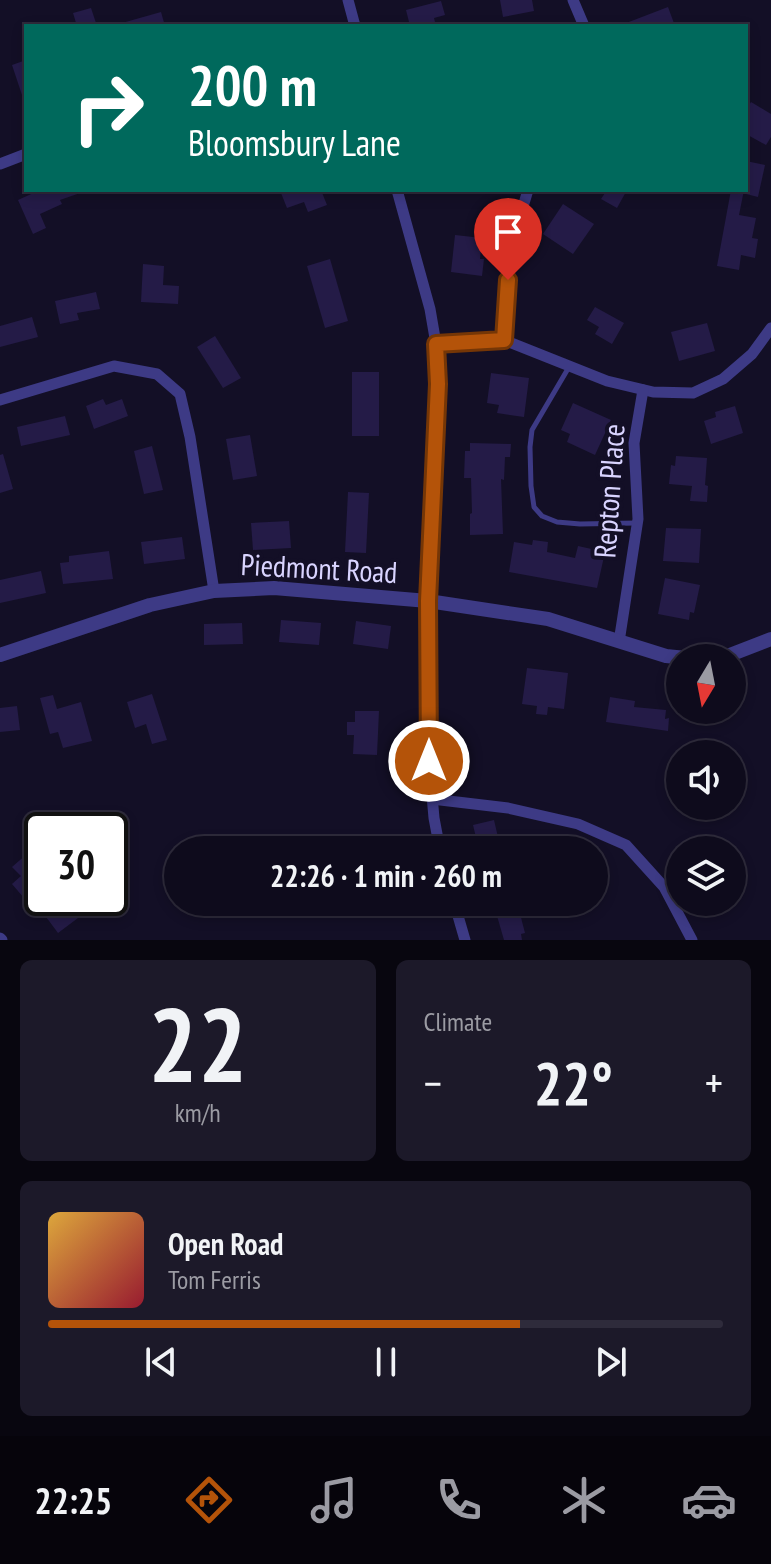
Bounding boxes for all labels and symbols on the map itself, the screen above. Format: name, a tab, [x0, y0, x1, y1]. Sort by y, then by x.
pin	[474, 198, 542, 280]
street label: Repton Place	[584, 423, 633, 559]
street label: Piedmont Road	[240, 544, 398, 591]
north arrow	[666, 644, 746, 724]
position arrow	[387, 719, 471, 803]
speed limit sign: 30	[24, 812, 128, 916]

